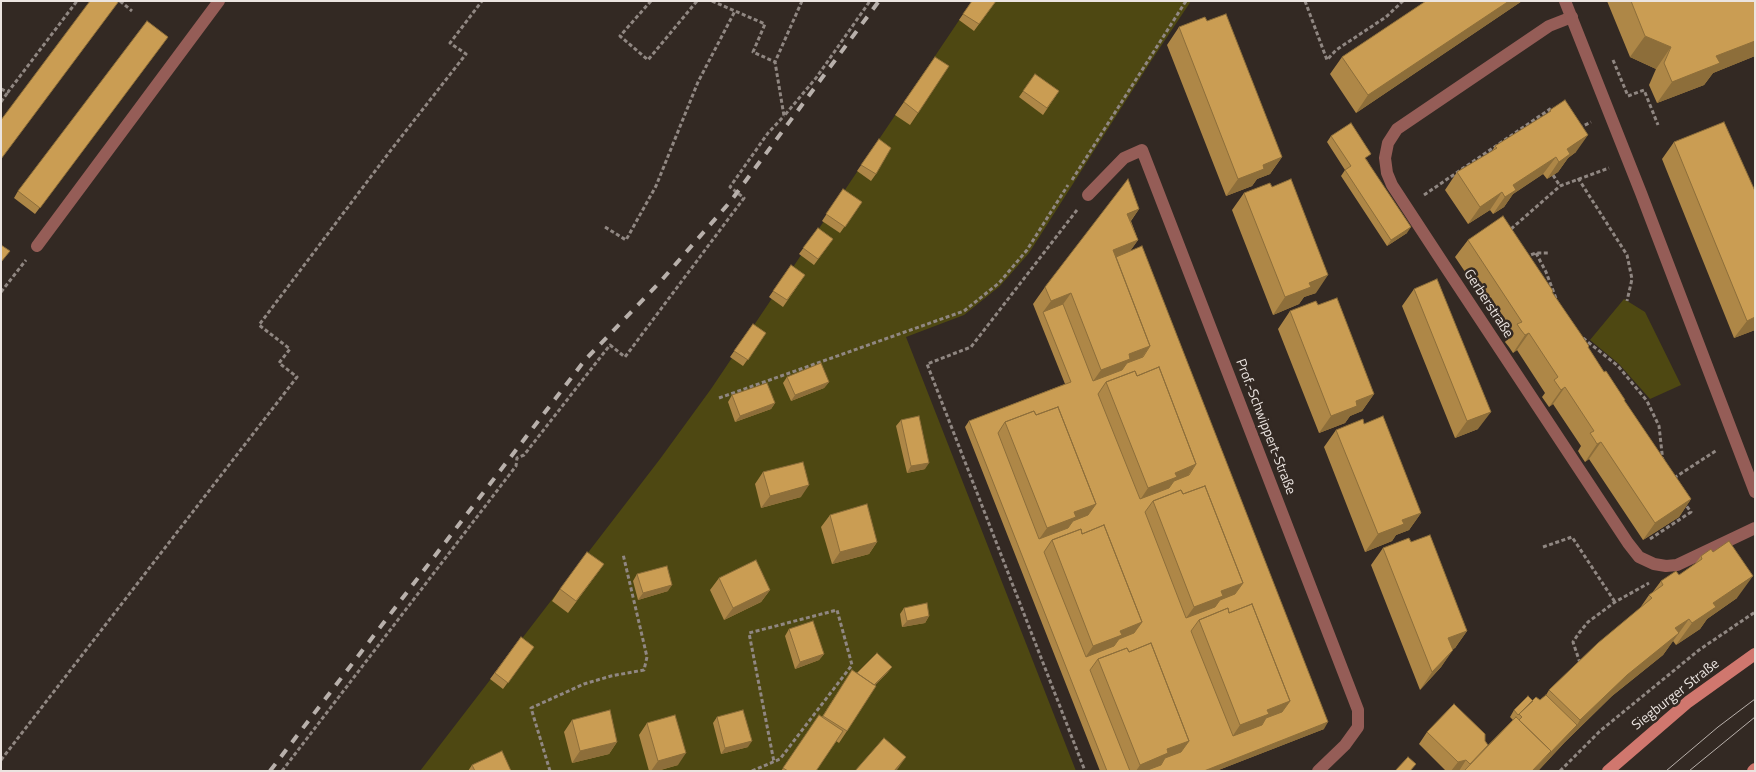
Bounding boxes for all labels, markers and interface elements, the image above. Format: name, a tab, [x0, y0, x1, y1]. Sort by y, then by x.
street label: Gerberstraße	[1460, 267, 1516, 341]
street label: Prof.-Schwippert-Straße	[1231, 357, 1299, 497]
street label: Siegburger Straße	[1629, 656, 1723, 734]

